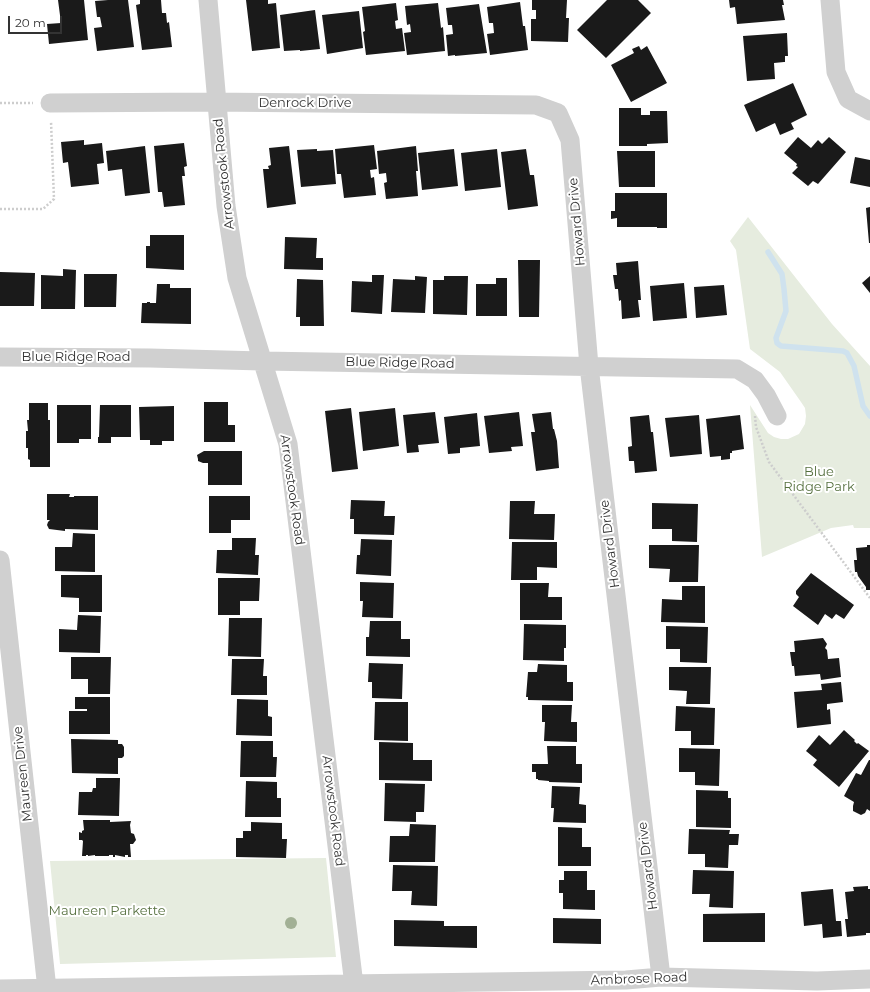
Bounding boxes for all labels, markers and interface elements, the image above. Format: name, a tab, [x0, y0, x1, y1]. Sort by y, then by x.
scale bar	[10, 8, 64, 34]
text: 20 m	[15, 15, 46, 30]
street label: Denrock Drive	[258, 95, 352, 111]
street label: Arrowstook Road	[210, 118, 238, 230]
street label: Howard Drive	[565, 177, 589, 267]
street label: Blue Ridge Road	[21, 349, 131, 365]
street label: Blue Ridge Road	[345, 354, 455, 372]
street label: Arrowstook Road	[277, 434, 307, 546]
park label: Blue Ridge Park	[783, 464, 855, 495]
street label: Howard Drive	[597, 499, 623, 589]
street label: Maureen Drive	[10, 726, 36, 822]
street label: Arrowstook Road	[318, 755, 348, 867]
street label: Howard Drive	[635, 821, 661, 911]
park label: Maureen Parkette	[48, 903, 166, 919]
street label: Ambrose Road	[590, 970, 688, 988]

